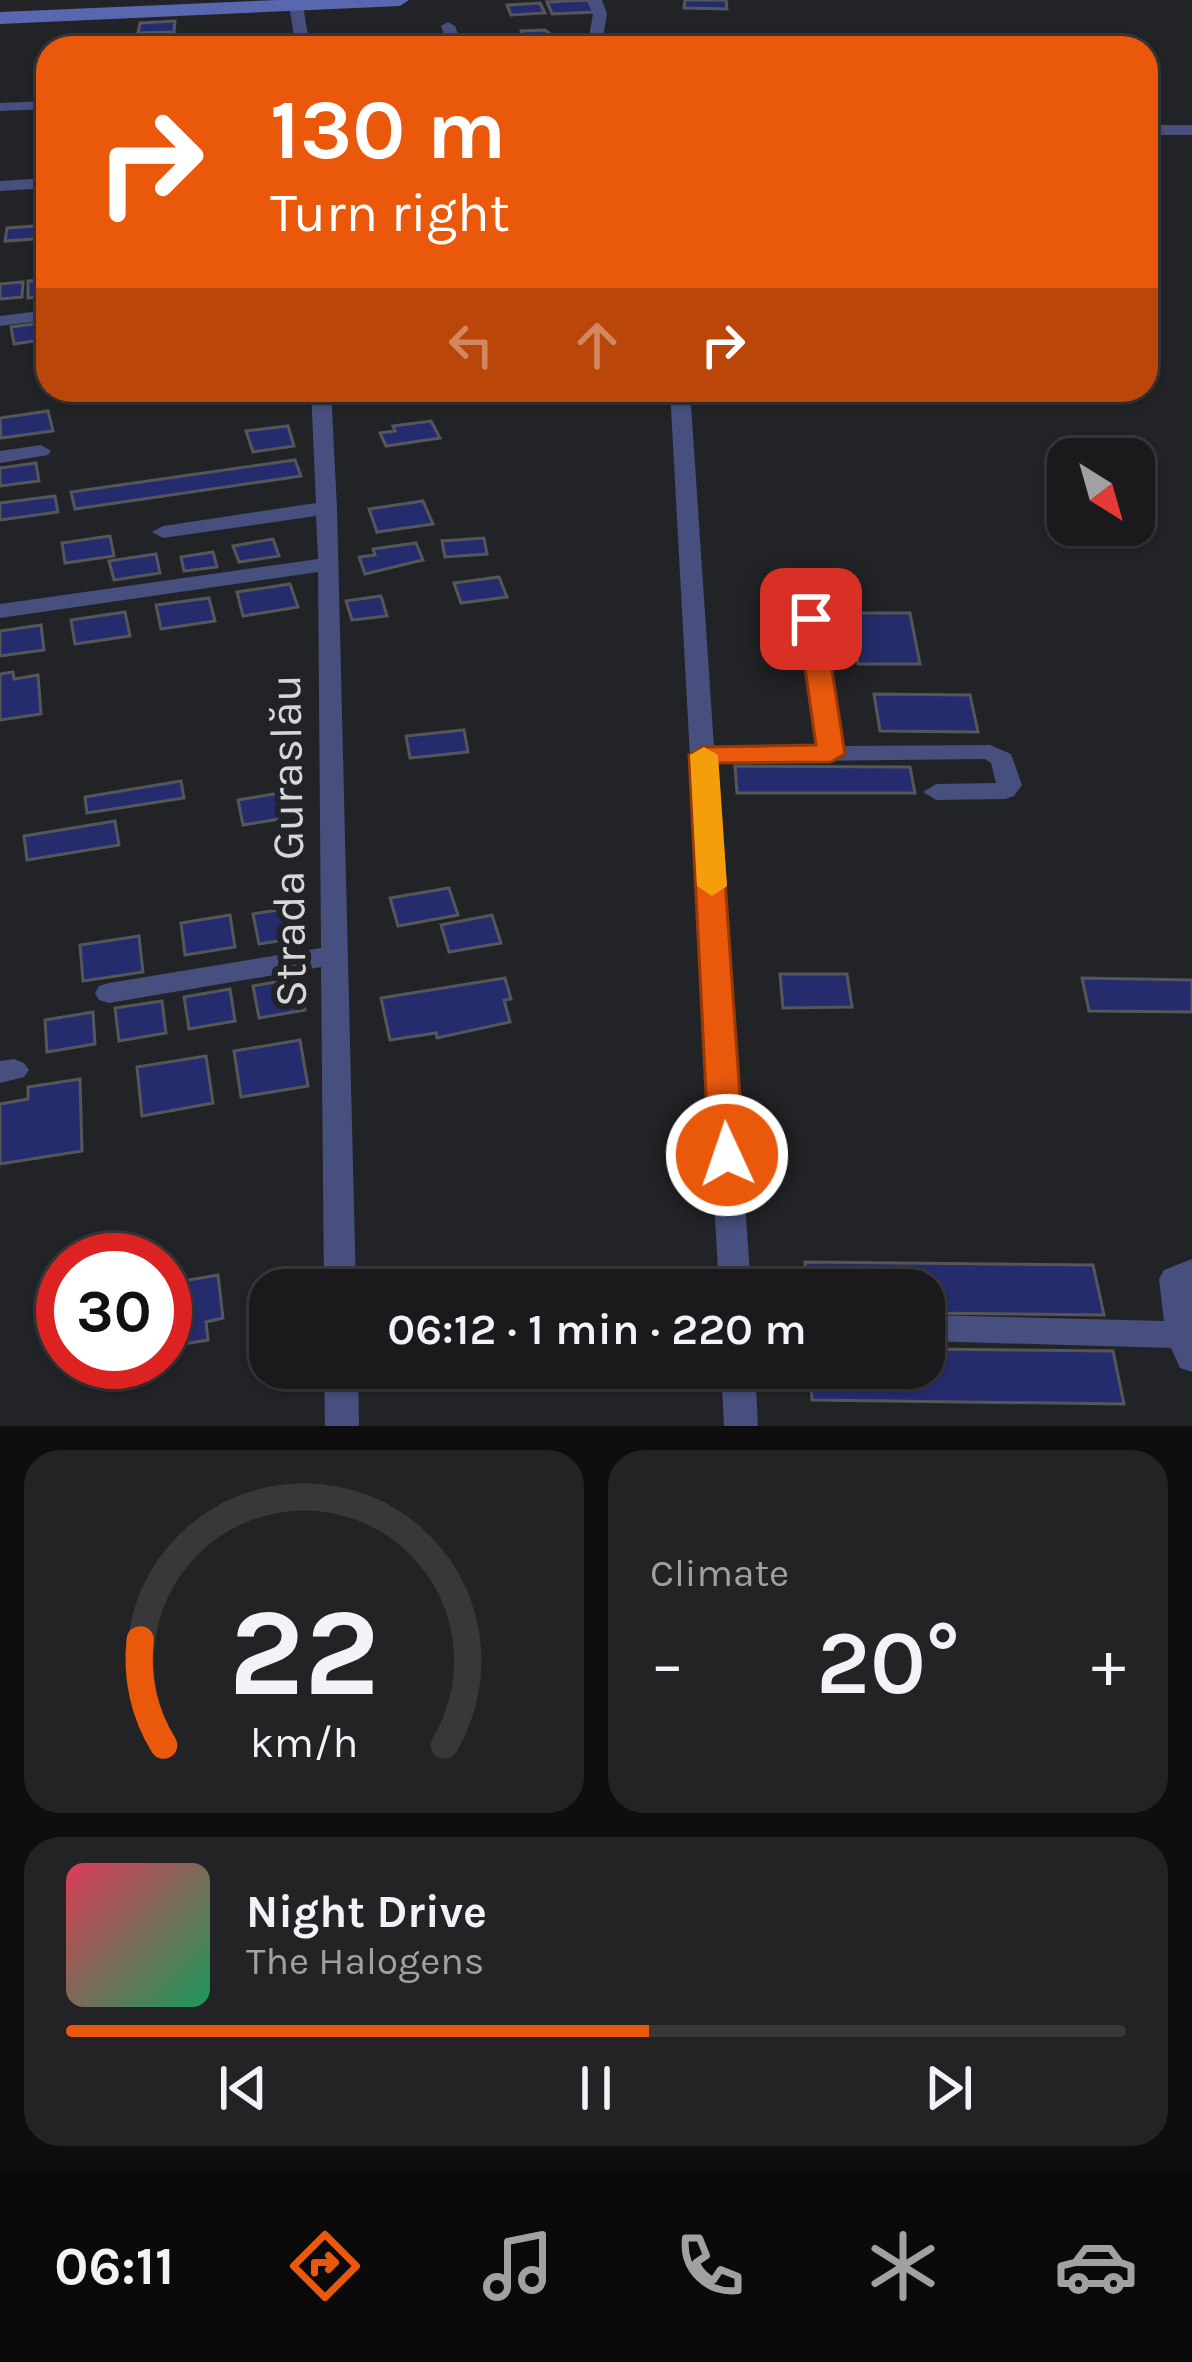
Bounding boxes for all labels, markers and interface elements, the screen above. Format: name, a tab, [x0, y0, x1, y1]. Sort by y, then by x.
text: 130 m	[270, 81, 506, 179]
icon: right	[72, 84, 228, 240]
text: Turn right	[270, 181, 510, 245]
icon: left	[438, 312, 504, 378]
icon: ahead	[564, 312, 630, 378]
icon: right	[690, 312, 756, 378]
north arrow	[1047, 438, 1155, 546]
map controls	[1047, 438, 1155, 546]
pin	[760, 568, 862, 670]
icon: arrive	[778, 586, 844, 652]
street label: Strada Guraslău	[259, 674, 317, 1008]
position arrow	[664, 1092, 790, 1218]
speed limit sign: 30	[36, 1233, 192, 1389]
text: 06:12 · 1 min · 220 m	[387, 1303, 807, 1355]
text: Climate	[650, 1550, 789, 1596]
text: 22	[228, 1580, 380, 1725]
text: 20°	[816, 1610, 960, 1716]
text: −	[650, 1625, 685, 1703]
text: +	[1091, 1625, 1126, 1703]
text: km/h	[250, 1717, 358, 1767]
text: Night Drive	[246, 1886, 487, 1938]
text: The Halogens	[246, 1938, 484, 1984]
icon: previous	[210, 2055, 276, 2121]
icon: pause	[563, 2055, 629, 2121]
icon: next	[916, 2055, 982, 2121]
icon: directions	[283, 2224, 367, 2308]
icon: music	[476, 2224, 560, 2308]
icon: phone	[668, 2224, 752, 2308]
icon: climate	[861, 2224, 945, 2308]
icon: car	[1054, 2224, 1138, 2308]
text: 06:11	[54, 2234, 174, 2298]

